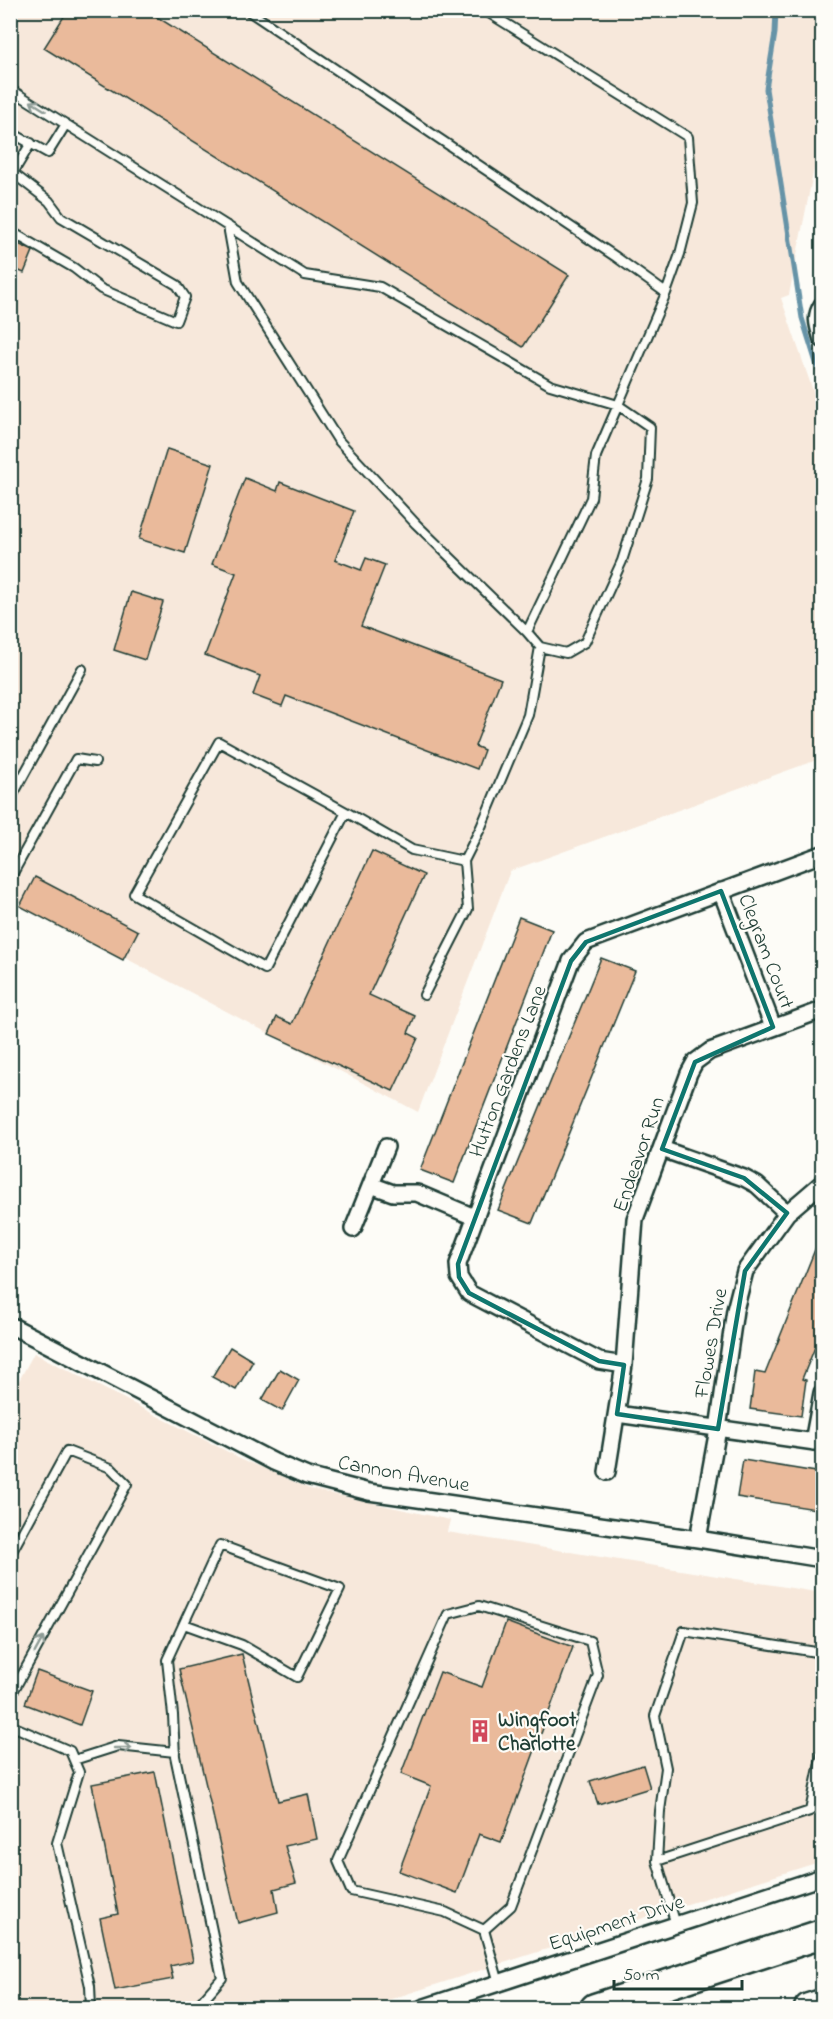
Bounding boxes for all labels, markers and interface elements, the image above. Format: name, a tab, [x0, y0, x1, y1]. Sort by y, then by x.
one-way arrow	[30, 100, 47, 112]
street label: Clegram Court	[728, 890, 801, 1014]
street label: Hutton Gardens Lane	[462, 981, 556, 1162]
street label: Endeavor Run	[606, 1093, 674, 1216]
street label: Flowes Drive	[687, 1285, 736, 1402]
street label: Cannon Avenue	[336, 1449, 472, 1501]
one-way arrow	[33, 1637, 45, 1654]
place label: Wingfoot Charlotte	[498, 1706, 577, 1760]
building icon: Wingfoot Charlotte	[467, 1718, 493, 1744]
one-way arrow	[113, 1742, 133, 1754]
street label: Equipment Drive	[545, 1888, 689, 1960]
scale bar	[614, 1953, 742, 1991]
text: 50 m	[623, 1963, 660, 1989]

